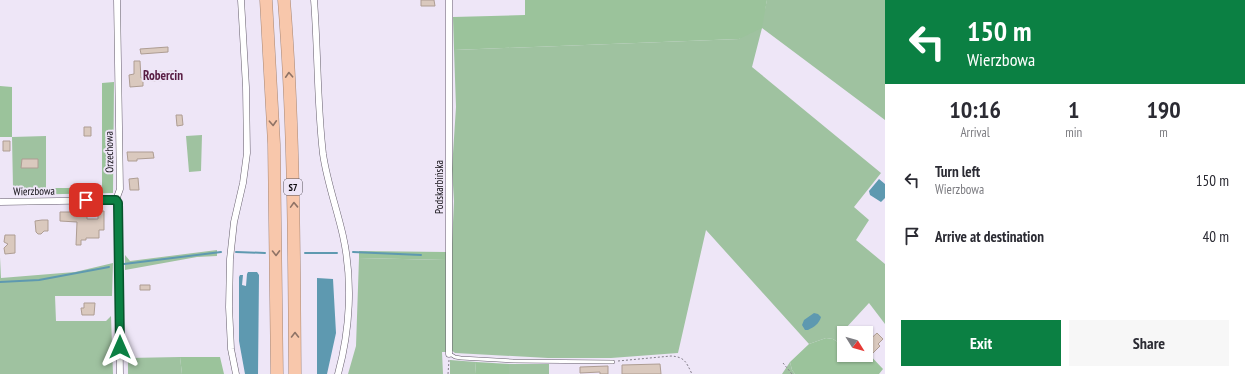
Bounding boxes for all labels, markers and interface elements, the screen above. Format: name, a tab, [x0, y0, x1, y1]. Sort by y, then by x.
text: 150 m	[967, 12, 1031, 49]
icon: left	[901, 16, 953, 68]
text: Wierzbowa	[967, 48, 1035, 71]
district label: Robercin	[143, 67, 183, 84]
one-way arrow	[284, 72, 293, 78]
text: 10:16	[949, 94, 1001, 125]
text: 1	[1068, 94, 1079, 125]
text: 190	[1146, 94, 1181, 125]
one-way arrow	[269, 120, 277, 126]
text: Arrival	[960, 124, 990, 141]
text: min	[1065, 124, 1082, 141]
text: m	[1159, 124, 1168, 141]
street label: Orzechowa	[102, 131, 116, 173]
street label: Podskarbińska	[432, 160, 446, 214]
text: Turn left	[935, 162, 980, 181]
icon: left	[901, 169, 923, 191]
text: 150 m	[1196, 171, 1229, 190]
road number: S7	[284, 179, 302, 195]
text: Wierzbowa	[935, 181, 984, 198]
pin	[69, 183, 103, 217]
street label: Wierzbowa	[13, 184, 55, 198]
icon: arrive	[75, 189, 97, 211]
one-way arrow	[289, 202, 298, 208]
icon: arrive	[901, 225, 923, 247]
text: Arrive at destination	[935, 227, 1044, 246]
text: 40 m	[1203, 227, 1229, 246]
one-way arrow	[272, 250, 280, 256]
button: Exit	[901, 320, 1061, 366]
button: Share	[1069, 320, 1229, 366]
position arrow	[99, 326, 141, 368]
north arrow	[837, 326, 873, 362]
map controls	[837, 326, 873, 362]
one-way arrow	[291, 332, 299, 338]

